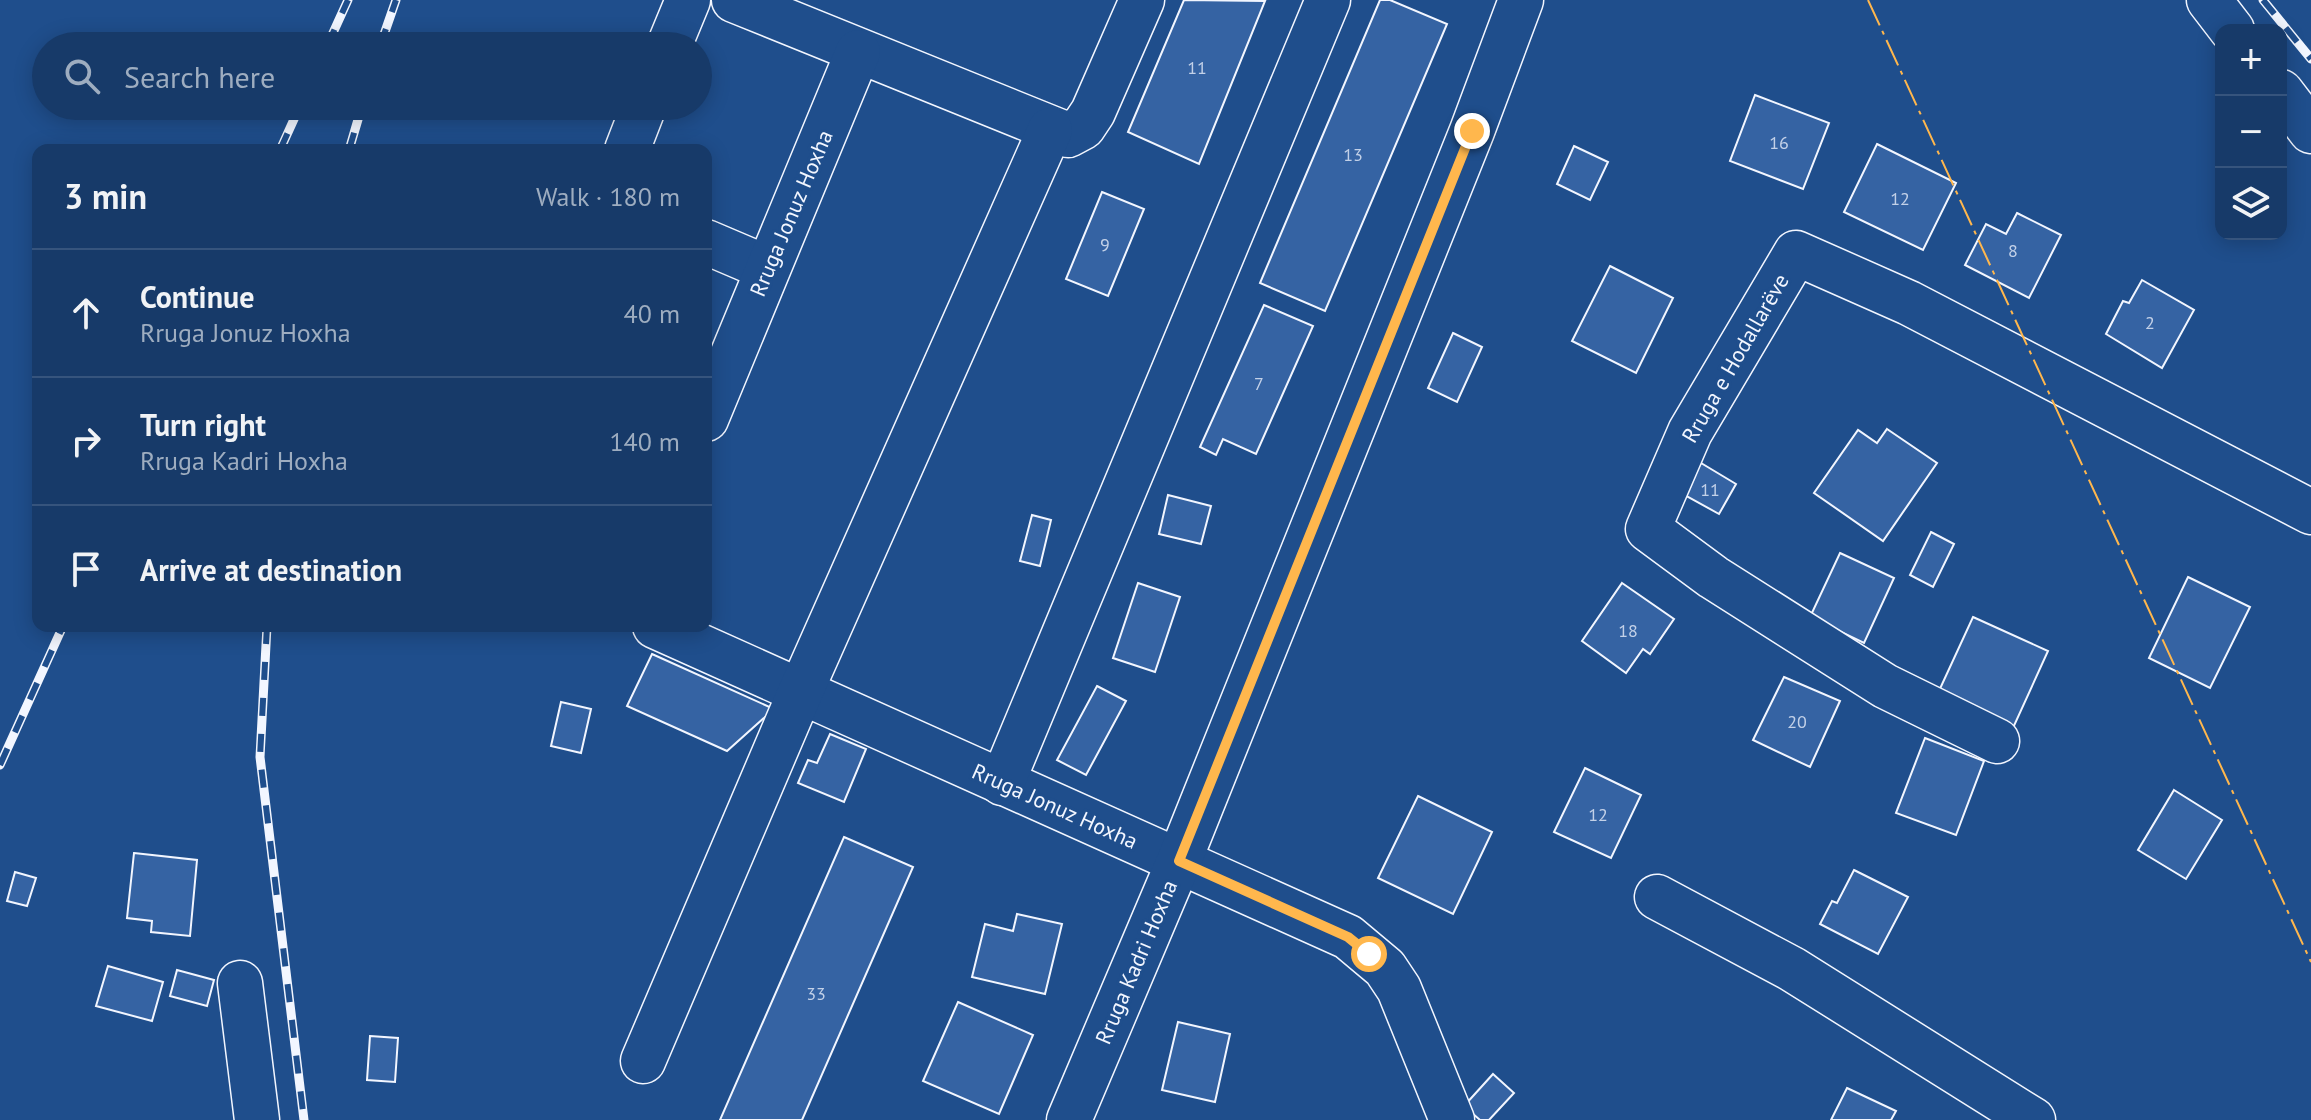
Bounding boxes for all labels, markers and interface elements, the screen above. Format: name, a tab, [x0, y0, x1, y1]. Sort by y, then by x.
map controls	[2215, 24, 2287, 240]
button: +	[2215, 24, 2287, 96]
search box	[32, 32, 712, 120]
icon: search	[60, 54, 104, 98]
house number: 11	[1187, 56, 1207, 79]
text: Search here	[124, 57, 275, 96]
button: −	[2215, 96, 2287, 168]
route end	[1454, 113, 1490, 149]
street label: Rruga Jonuz Hoxha	[743, 125, 839, 301]
house number: 16	[1769, 131, 1789, 154]
house number: 13	[1343, 143, 1363, 166]
button: layers	[2215, 168, 2287, 240]
text: 3 min	[64, 174, 147, 218]
text: Walk · 180 m	[536, 180, 680, 213]
house number: 12	[1890, 187, 1910, 210]
house number: 9	[1100, 233, 1110, 256]
house number: 8	[2008, 239, 2018, 262]
street label: Rruga e Hodallarëve	[1675, 268, 1795, 448]
text: Continue	[140, 277, 254, 316]
icon: ahead	[64, 291, 108, 335]
text: 40 m	[624, 297, 680, 330]
house number: 2	[2145, 311, 2155, 334]
text: Rruga Jonuz Hoxha	[140, 316, 351, 349]
house number: 7	[1254, 372, 1264, 395]
text: Turn right	[140, 405, 266, 444]
icon: right	[64, 419, 108, 463]
text: 140 m	[609, 425, 680, 458]
text: Rruga Kadri Hoxha	[140, 444, 348, 477]
house number: 11	[1700, 478, 1720, 501]
icon: arrive	[64, 547, 108, 591]
text: Arrive at destination	[140, 550, 402, 589]
house number: 18	[1618, 619, 1638, 642]
house number: 20	[1787, 710, 1807, 733]
street label: Rruga Jonuz Hoxha	[968, 757, 1142, 855]
house number: 12	[1588, 803, 1608, 826]
street label: Rruga Kadri Hoxha	[1089, 876, 1183, 1048]
route start	[1351, 936, 1387, 972]
house number: 33	[806, 982, 826, 1005]

